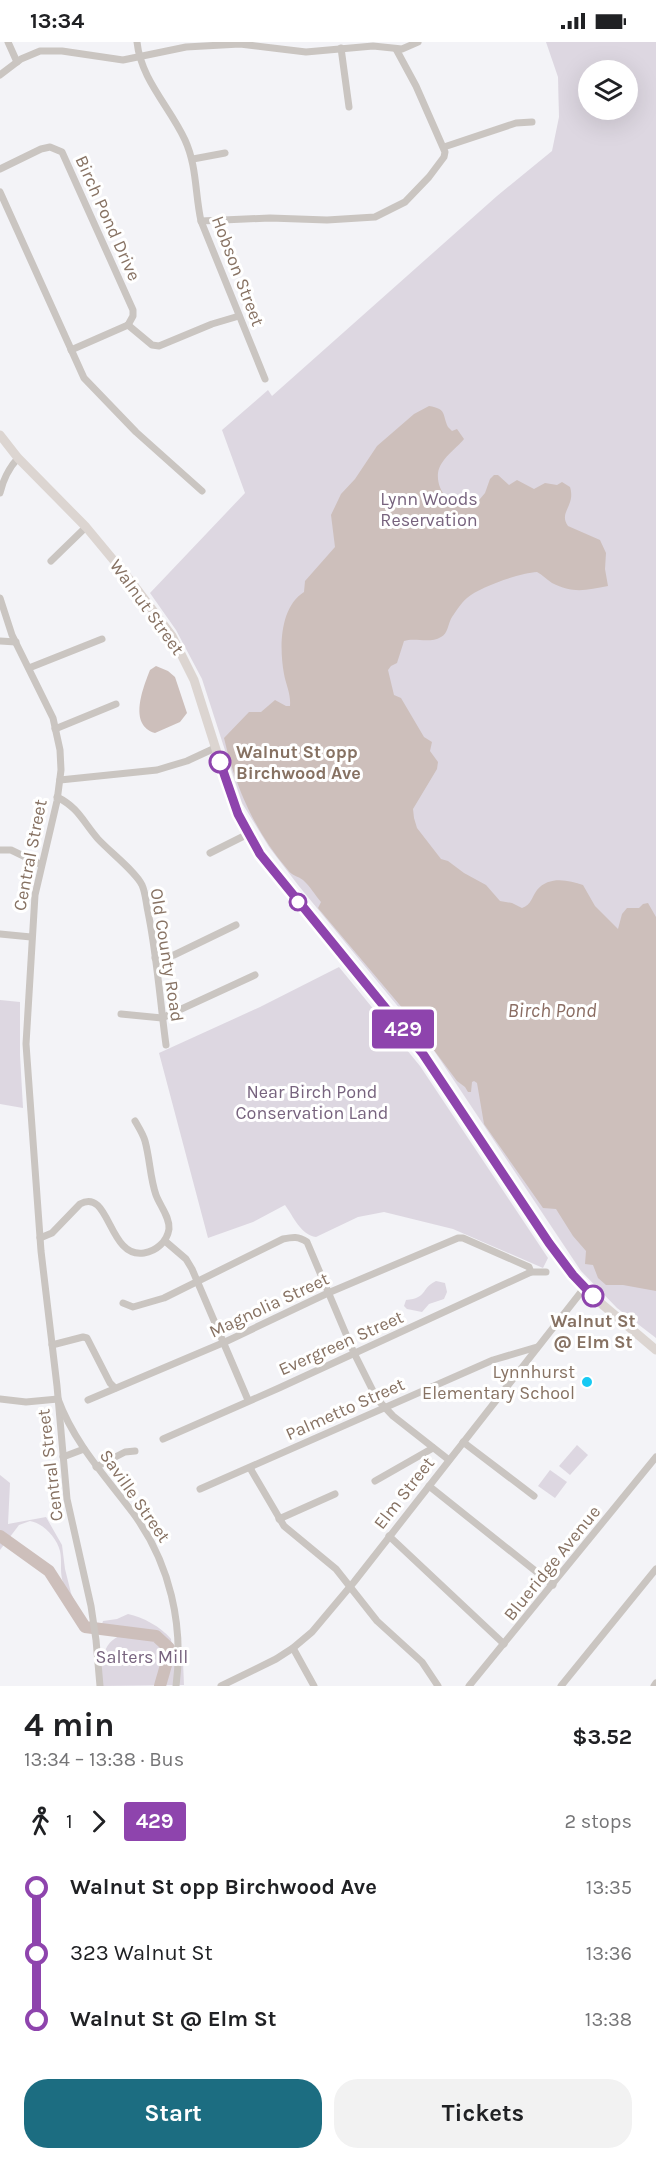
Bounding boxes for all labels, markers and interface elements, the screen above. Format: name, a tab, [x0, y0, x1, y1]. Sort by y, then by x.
text: 13:34	[30, 8, 84, 34]
map controls	[578, 60, 638, 120]
button: layers	[578, 60, 638, 120]
street label: Birch Pond Drive	[70, 152, 146, 284]
street label: Hobson Street	[207, 213, 269, 329]
park label: Lynn Woods Reservation	[380, 488, 478, 531]
street label: Walnut Street	[105, 555, 189, 659]
place label: Walnut St opp Birchwood Ave	[236, 741, 361, 784]
marker: Walnut St opp Birchwood Ave	[209, 751, 231, 773]
street label: Central Street	[8, 797, 52, 913]
street label: Old County Road	[146, 887, 188, 1023]
unlabelled marker	[289, 893, 307, 911]
water label: Birch Pond	[507, 999, 597, 1022]
line badge: 429	[368, 1010, 438, 1048]
text: 429	[384, 1017, 422, 1041]
park label: Near Birch Pond Conservation Land	[236, 1081, 388, 1124]
street label: Magnolia Street	[205, 1267, 333, 1342]
marker: Walnut St @ Elm St	[582, 1285, 604, 1307]
street label: Evergreen Street	[275, 1306, 407, 1380]
place label: Walnut St @ Elm St	[550, 1310, 636, 1353]
place label: Lynnhurst Elementary School	[422, 1361, 575, 1404]
street label: Palmetto Street	[282, 1373, 408, 1445]
marker: Lynnhurst Elementary School	[580, 1375, 594, 1389]
street label: Central Street	[32, 1407, 68, 1522]
street label: Saville Street	[95, 1445, 175, 1547]
street label: Elm Street	[369, 1452, 439, 1534]
street label: Blueridge Avenue	[499, 1501, 605, 1625]
park label: Salters Mill	[96, 1646, 188, 1668]
text: 4 min	[24, 1706, 115, 1744]
text: $3.52	[572, 1724, 632, 1750]
text: 13:34 – 13:38 · Bus	[24, 1748, 184, 1771]
icon: walk	[24, 1805, 57, 1838]
icon: forward	[82, 1805, 115, 1838]
text: 429	[136, 1809, 174, 1833]
text: 1	[66, 1810, 73, 1833]
text: 2 stops	[565, 1810, 632, 1833]
text: Walnut St opp Birchwood Ave	[70, 1874, 377, 1900]
text: 13:35	[586, 1876, 632, 1899]
text: 323 Walnut St	[70, 1940, 213, 1966]
text: 13:36	[586, 1942, 632, 1965]
text: Walnut St @ Elm St	[70, 2006, 276, 2032]
text: 13:38	[585, 2008, 632, 2031]
button: Start	[24, 2079, 322, 2148]
button: Tickets	[334, 2079, 632, 2148]

